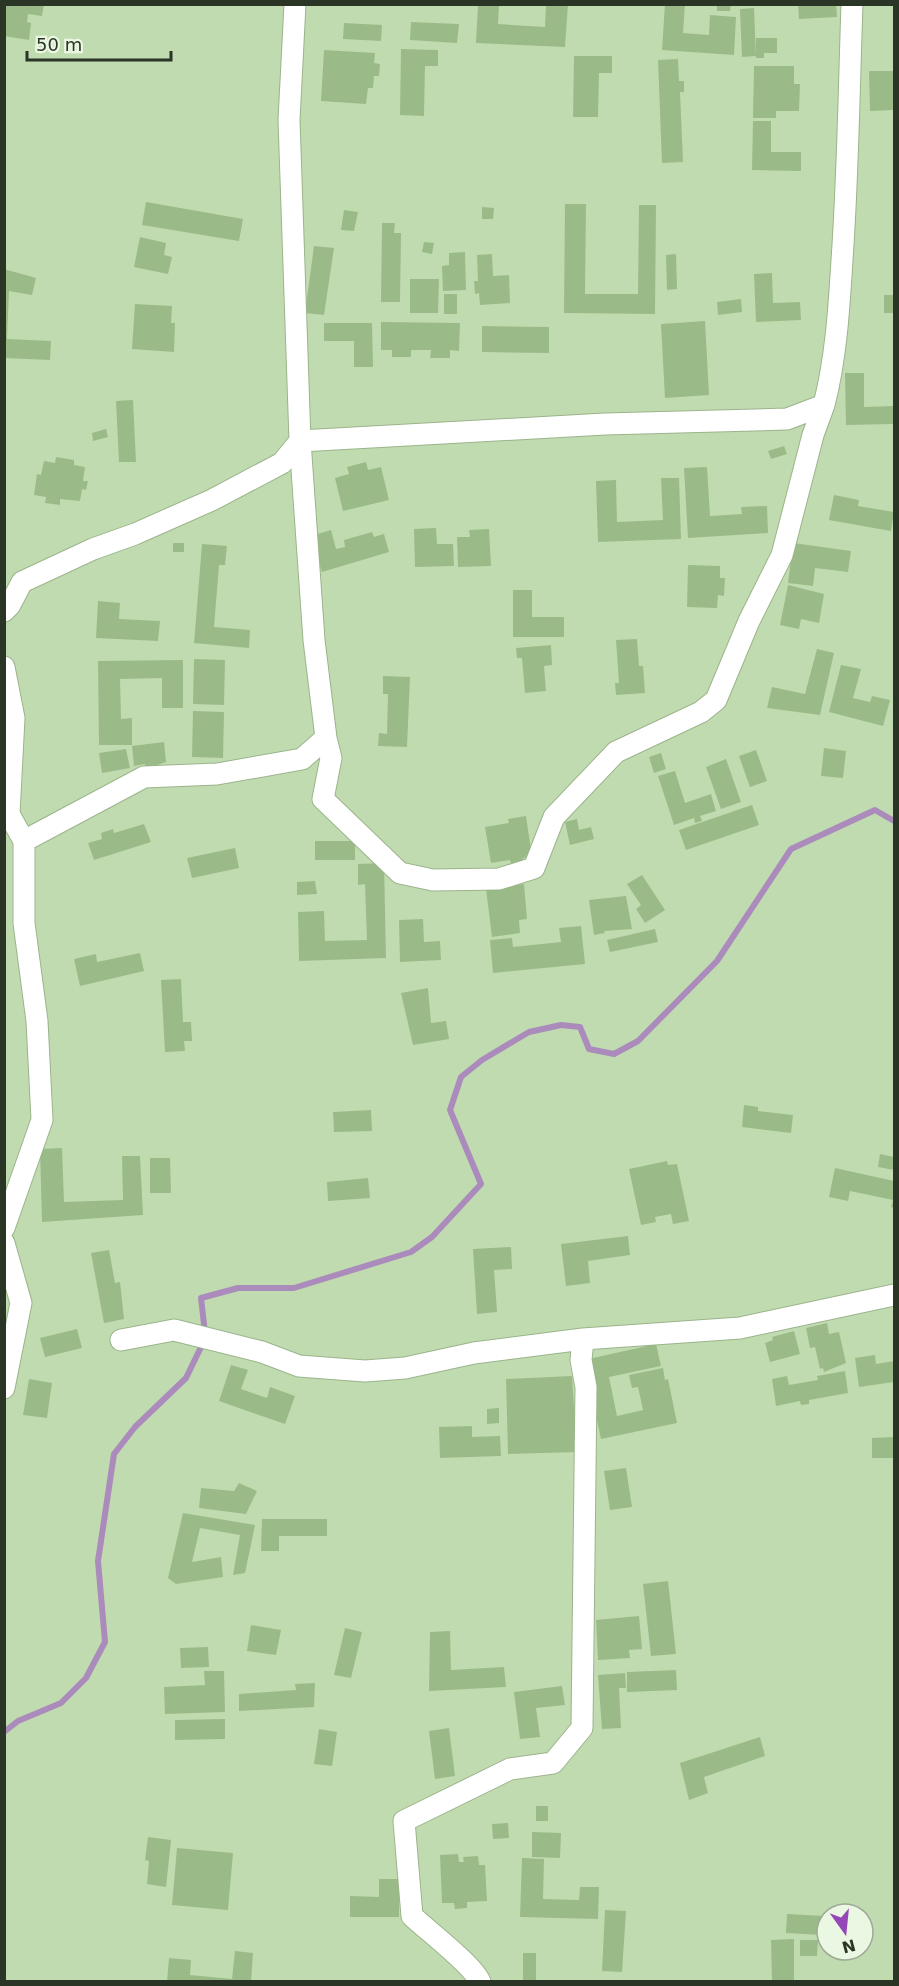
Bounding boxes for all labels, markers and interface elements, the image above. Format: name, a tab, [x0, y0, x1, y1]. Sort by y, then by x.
scale bar	[27, 24, 171, 62]
text: 50 m	[36, 34, 82, 55]
north arrow	[815, 1902, 875, 1962]
text: N	[840, 1935, 858, 1957]

